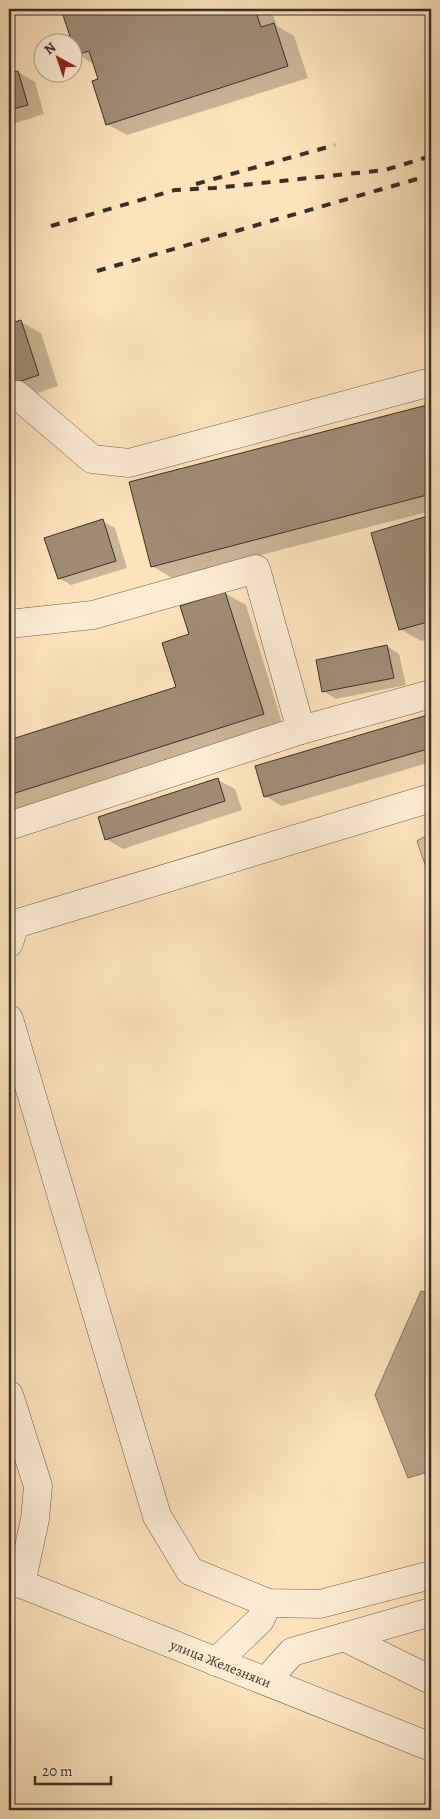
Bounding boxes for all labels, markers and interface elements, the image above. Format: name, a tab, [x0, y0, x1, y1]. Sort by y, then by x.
north arrow	[32, 32, 82, 82]
text: N	[40, 38, 60, 59]
street label: улица Железняки	[167, 1634, 274, 1692]
scale bar	[35, 1754, 111, 1786]
text: 20 m	[42, 1761, 73, 1781]

